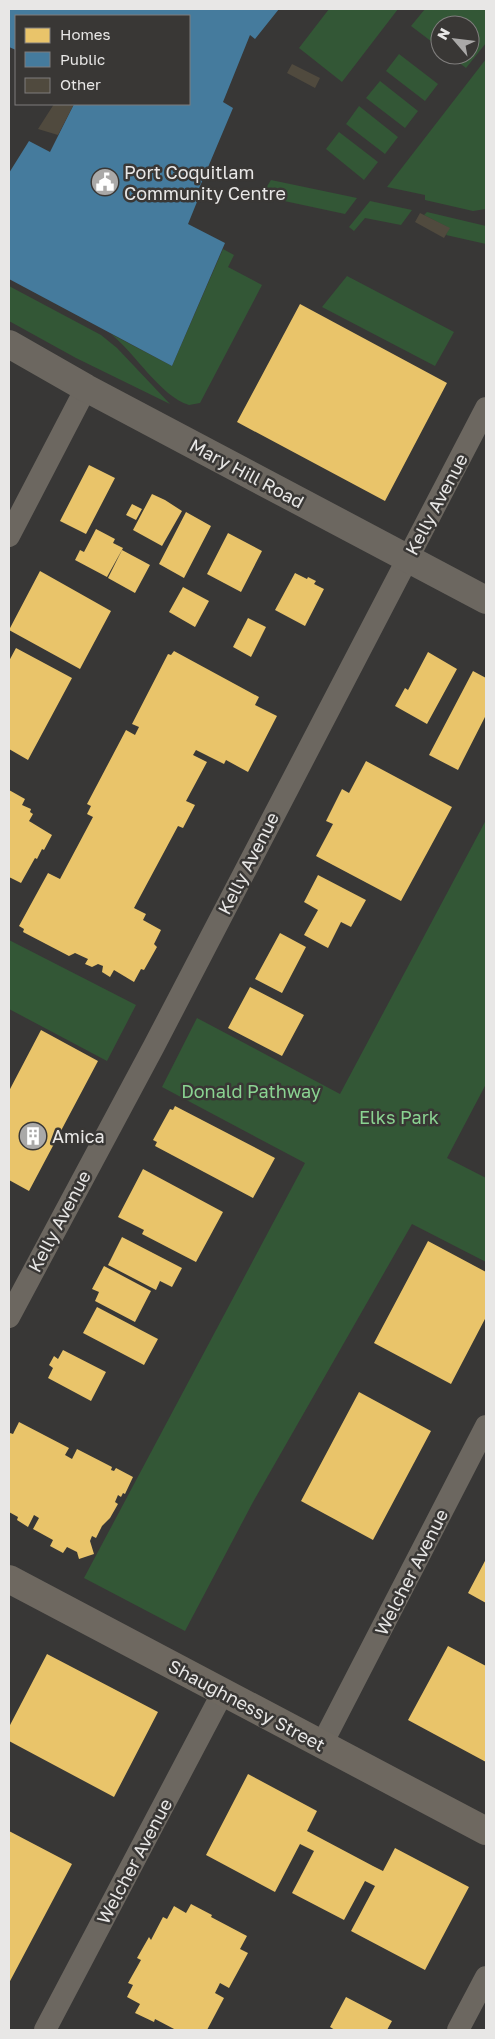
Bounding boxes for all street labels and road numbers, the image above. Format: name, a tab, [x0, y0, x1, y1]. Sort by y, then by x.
street label: Mary Hill Road	[186, 434, 308, 512]
street label: Kelly Avenue	[400, 449, 472, 559]
street label: Kelly Avenue	[213, 808, 283, 918]
street label: Kelly Avenue	[23, 1166, 95, 1276]
street label: Welcher Avenue	[370, 1505, 452, 1639]
street label: Shaughnessy Street	[165, 1654, 329, 1756]
street label: Welcher Avenue	[92, 1794, 176, 1928]

